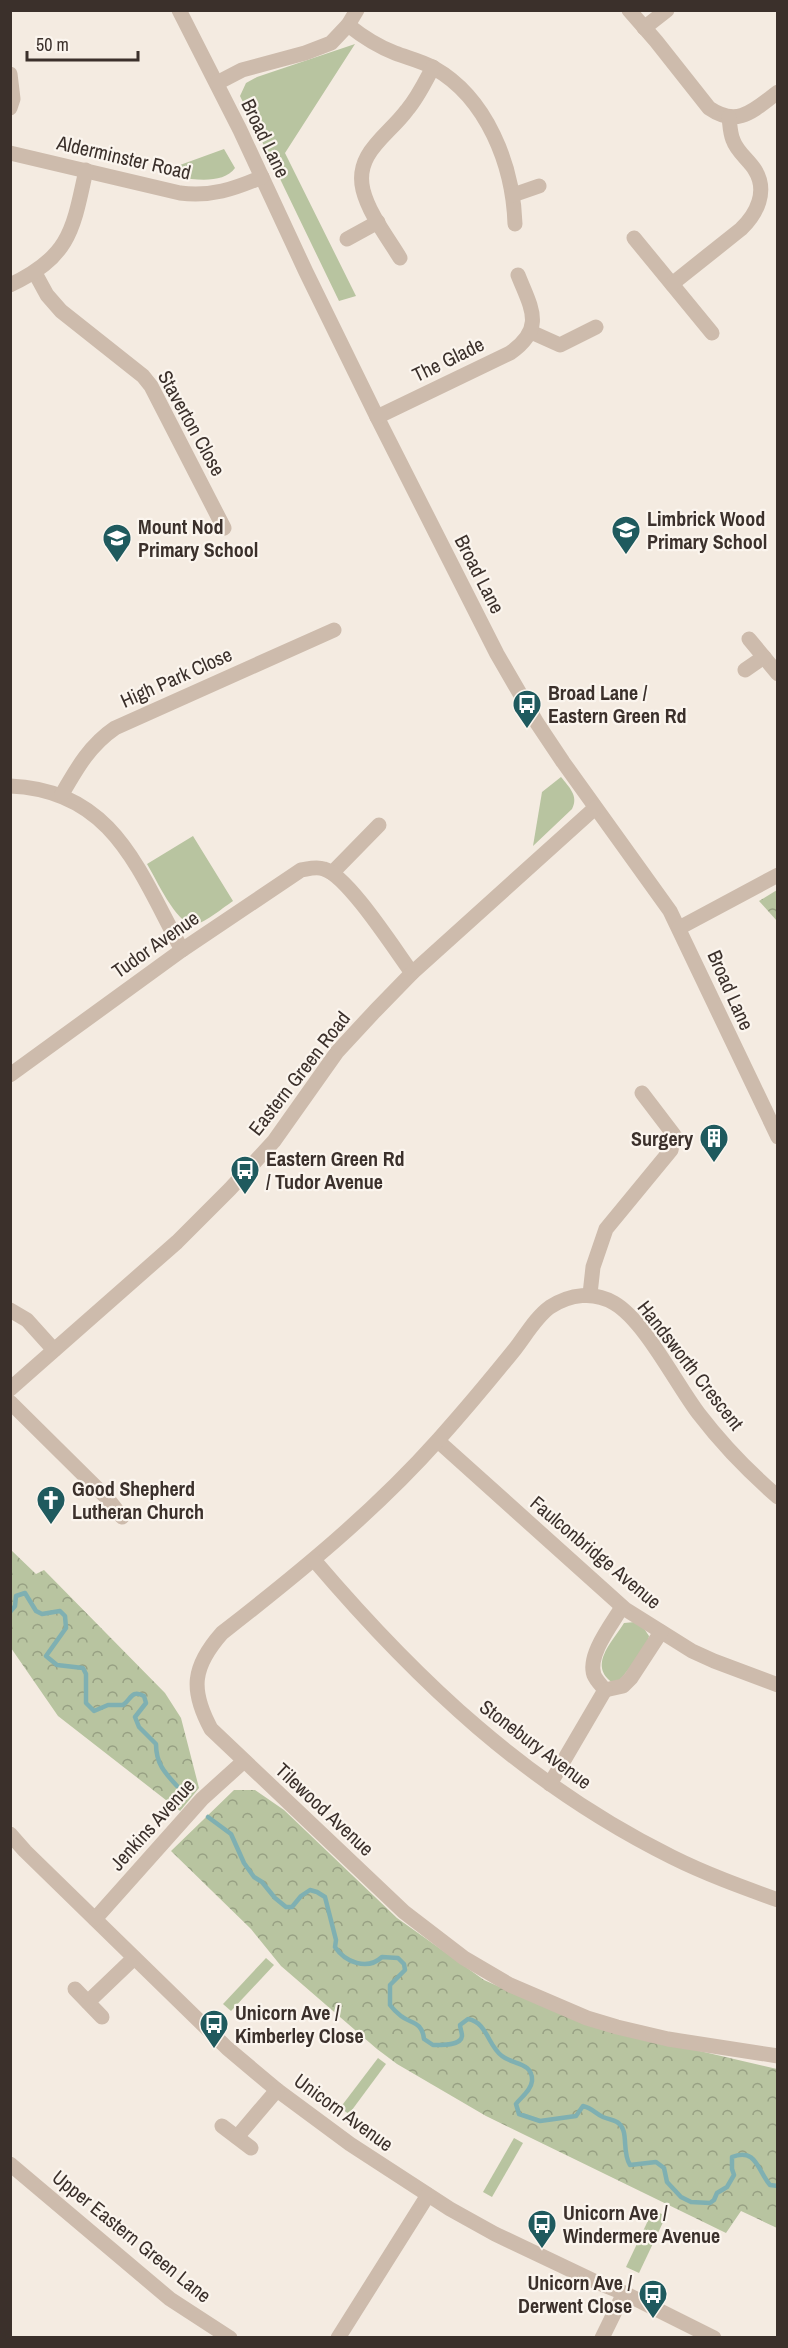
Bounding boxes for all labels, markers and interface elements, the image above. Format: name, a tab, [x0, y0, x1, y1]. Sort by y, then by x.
scale bar	[27, 24, 138, 62]
text: 50 m	[36, 32, 69, 57]
street label: Broad Lane	[235, 94, 297, 182]
street label: Alderminster Road	[53, 128, 194, 186]
street label: The Glade	[408, 330, 488, 388]
street label: Staverton Close	[152, 365, 232, 481]
place label: Limbrick Wood Primary School	[647, 505, 767, 555]
place label: Mount Nod Primary School	[138, 513, 258, 563]
school or university icon: Limbrick Wood Primary School	[610, 514, 642, 556]
school or university icon: Mount Nod Primary School	[101, 522, 133, 564]
street label: Broad Lane	[449, 530, 511, 618]
street label: High Park Close	[116, 640, 236, 714]
place label: Broad Lane / Eastern Green Rd	[548, 679, 687, 729]
bus stop icon: Broad Lane / Eastern Green Rd	[511, 688, 543, 730]
street label: Tudor Avenue	[106, 904, 204, 984]
street label: Broad Lane	[701, 946, 761, 1034]
street label: Eastern Green Road	[242, 1005, 356, 1141]
building icon: Surgery	[698, 1122, 730, 1164]
place label: Surgery	[631, 1125, 694, 1152]
place label: Eastern Green Rd / Tudor Avenue	[266, 1145, 405, 1195]
bus stop icon: Eastern Green Rd / Tudor Avenue	[229, 1154, 261, 1196]
street label: Handsworth Crescent	[632, 1295, 750, 1436]
place label: Good Shepherd Lutheran Church	[72, 1475, 204, 1525]
church icon: Good Shepherd Lutheran Church	[35, 1484, 67, 1526]
street label: Faulconbridge Avenue	[525, 1489, 667, 1615]
street label: Stonebury Avenue	[474, 1693, 598, 1795]
street label: Tilewood Avenue	[270, 1756, 380, 1862]
street label: Jenkins Avenue	[103, 1772, 201, 1876]
place label: Unicorn Ave / Kimberley Close	[235, 1999, 364, 2049]
bus stop icon: Unicorn Ave / Kimberley Close	[198, 2008, 230, 2050]
street label: Unicorn Avenue	[289, 2067, 399, 2157]
street label: Upper Eastern Green Lane	[47, 2164, 217, 2308]
place label: Unicorn Ave / Windermere Avenue	[563, 2199, 720, 2249]
bus stop icon: Unicorn Ave / Windermere Avenue	[526, 2208, 558, 2250]
place label: Unicorn Ave / Derwent Close	[518, 2269, 632, 2319]
bus stop icon: Unicorn Ave / Derwent Close	[637, 2278, 669, 2320]

